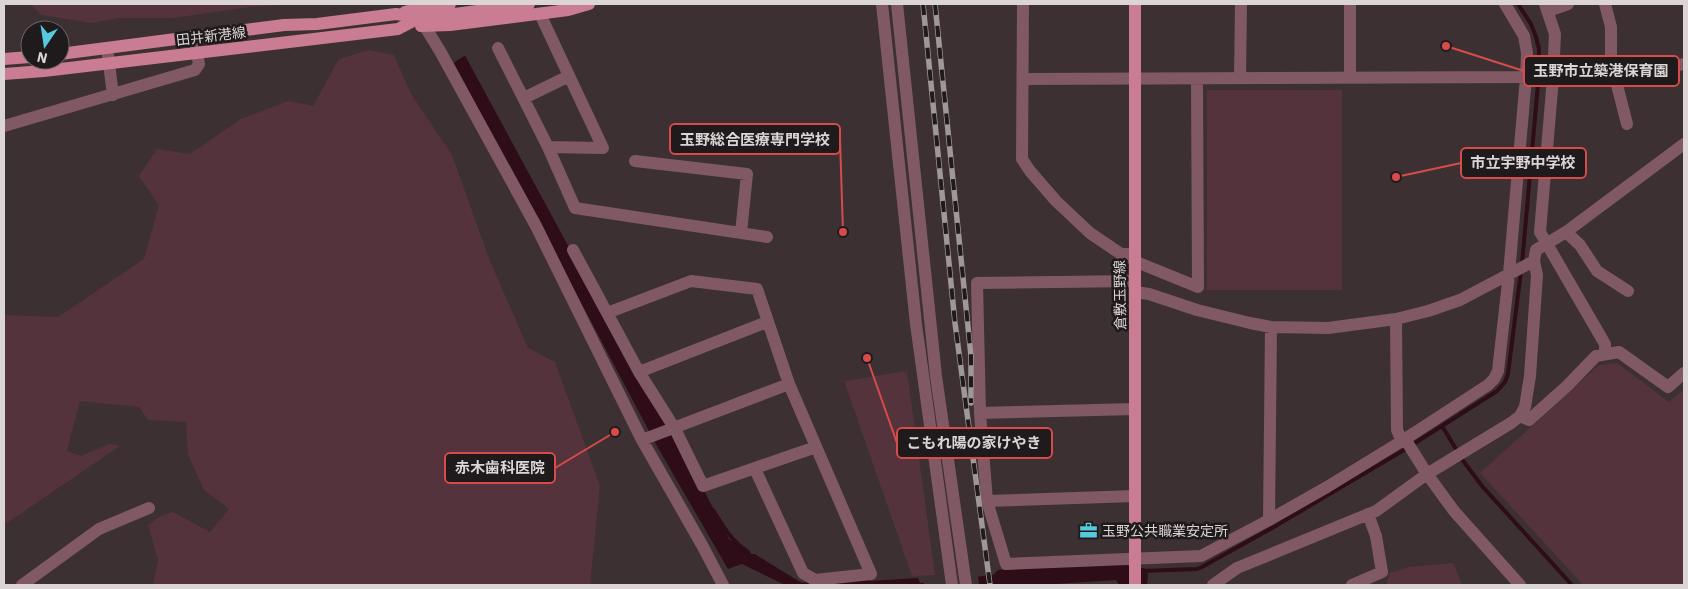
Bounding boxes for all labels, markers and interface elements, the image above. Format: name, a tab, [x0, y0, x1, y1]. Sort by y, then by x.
north arrow	[20, 20, 70, 70]
street label: 田井新港線	[175, 23, 247, 49]
text: N	[35, 48, 49, 68]
callout: 玉野市立築港保育園	[1524, 56, 1679, 86]
text: 玉野市立築港保育園	[1533, 61, 1669, 80]
callout: 玉野総合医療専門学校	[670, 124, 840, 154]
text: 玉野総合医療専門学校	[680, 130, 830, 149]
callout: 市立宇野中学校	[1461, 148, 1586, 178]
text: 市立宇野中学校	[1470, 153, 1576, 172]
street label: 倉敷玉野線	[1110, 260, 1130, 330]
callout: こもれ陽の家けやき	[897, 428, 1052, 458]
text: こもれ陽の家けやき	[906, 433, 1042, 452]
callout: 赤木歯科医院	[445, 453, 555, 483]
text: 赤木歯科医院	[455, 458, 545, 477]
office icon: 玉野公共職業安定所	[1078, 521, 1098, 541]
place label: 玉野公共職業安定所	[1102, 522, 1228, 540]

